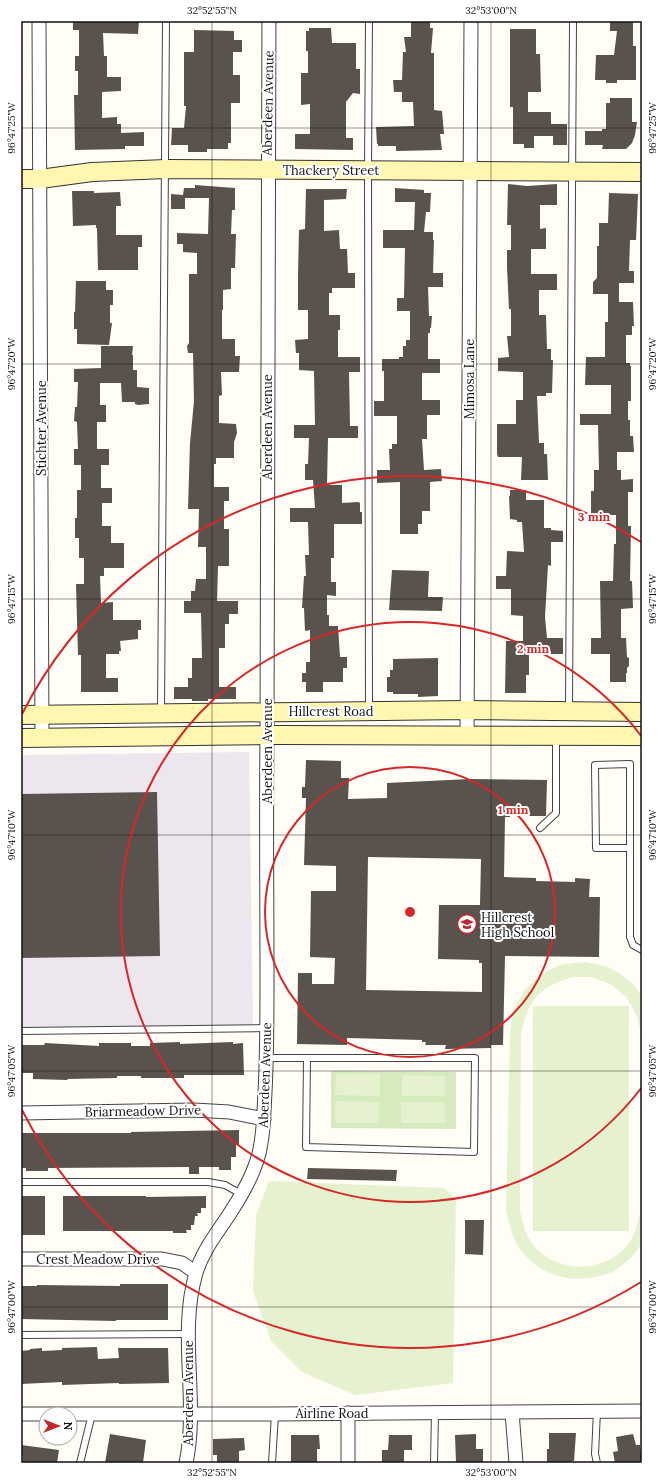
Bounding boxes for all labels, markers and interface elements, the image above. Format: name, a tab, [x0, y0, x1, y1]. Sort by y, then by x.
text: 32°52'55"N	[187, 4, 237, 17]
text: 32°53'00"N	[465, 4, 517, 17]
street label: Aberdeen Avenue	[259, 50, 277, 157]
text: 96°47'25"W	[5, 101, 18, 154]
text: 96°47'25"W	[646, 101, 659, 154]
street label: Thackery Street	[283, 162, 379, 179]
text: 96°47'20"W	[5, 337, 18, 390]
text: 96°47'20"W	[646, 337, 659, 390]
street label: Mimosa Lane	[461, 339, 478, 419]
street label: Aberdeen Avenue	[259, 374, 276, 481]
street label: Stichter Avenue	[33, 380, 50, 476]
text: 3 min	[578, 509, 611, 524]
text: 96°47'15"W	[5, 573, 18, 624]
text: 96°47'15"W	[646, 573, 659, 624]
text: 2 min	[517, 641, 549, 656]
street label: Aberdeen Avenue	[259, 698, 276, 805]
street label: Hillcrest Road	[289, 703, 374, 720]
text: 1 min	[498, 802, 529, 817]
text: 96°47'10"W	[5, 809, 18, 860]
text: 96°47'10"W	[646, 809, 659, 860]
centre of rings	[403, 905, 417, 919]
place label: Hillcrest High School	[481, 909, 555, 941]
school or university icon: Hillcrest High School	[456, 913, 478, 935]
street label: Aberdeen Avenue	[255, 1022, 275, 1129]
text: 96°47'05"W	[5, 1044, 18, 1097]
text: 96°47'05"W	[646, 1044, 659, 1097]
street label: Briarmeadow Drive	[85, 1101, 201, 1121]
street label: Crest Meadow Drive	[36, 1251, 160, 1268]
text: 96°47'00"W	[5, 1279, 18, 1334]
text: 96°47'00"W	[646, 1279, 659, 1334]
street label: Aberdeen Avenue	[180, 1340, 197, 1447]
street label: Airline Road	[294, 1405, 369, 1422]
north arrow	[38, 1406, 78, 1446]
text: N	[61, 1422, 75, 1431]
text: 32°52'55"N	[187, 1466, 237, 1479]
text: 32°53'00"N	[465, 1466, 517, 1479]

